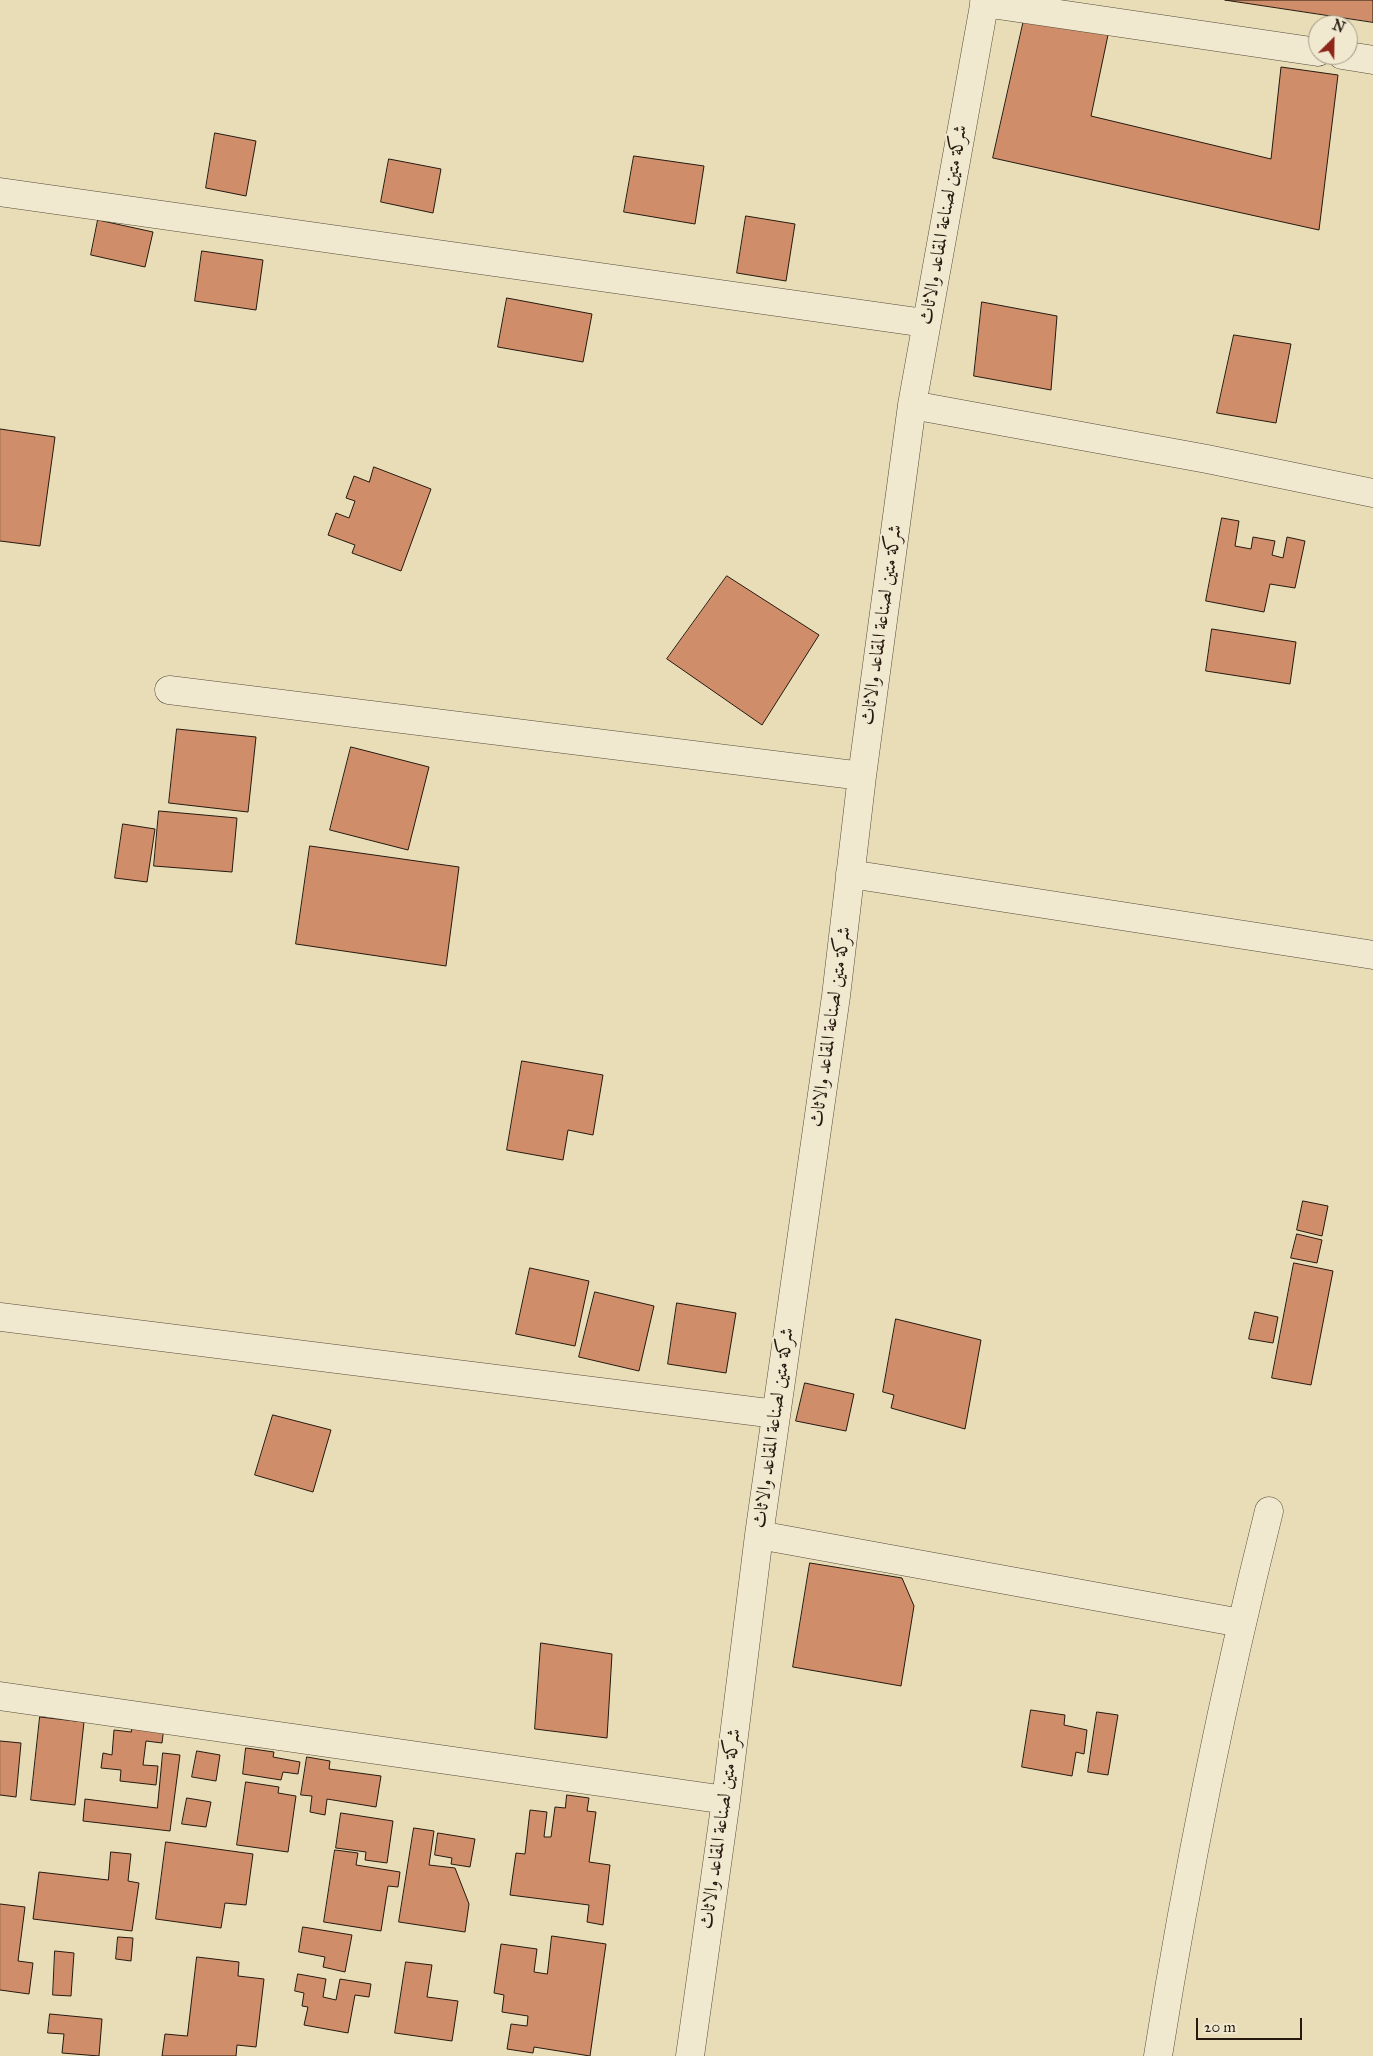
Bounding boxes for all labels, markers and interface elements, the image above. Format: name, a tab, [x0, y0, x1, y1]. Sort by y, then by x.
north arrow	[1308, 15, 1358, 65]
text: N	[1330, 17, 1347, 37]
street label: شركة متين لصناعة المقاعد والاثاث	[915, 123, 973, 327]
street label: شركة متين لصناعة المقاعد والاثاث	[857, 523, 907, 727]
street label: شركة متين لصناعة المقاعد والاثاث	[806, 925, 856, 1129]
street label: شركة متين لصناعة المقاعد والاثاث	[749, 1326, 799, 1530]
street label: شركة متين لصناعة المقاعد والاثاث	[696, 1727, 746, 1931]
scale bar	[1198, 2008, 1304, 2040]
text: 20 m	[1204, 2018, 1236, 2036]

